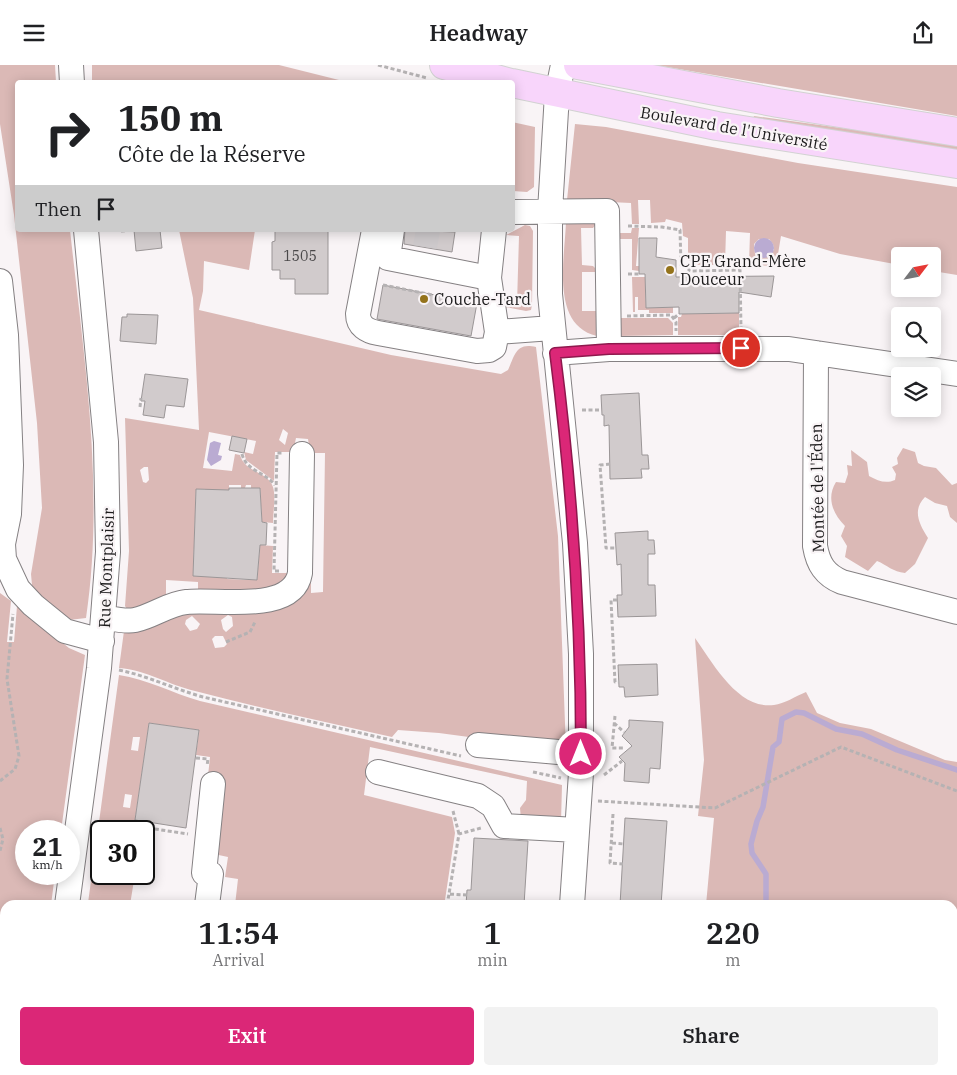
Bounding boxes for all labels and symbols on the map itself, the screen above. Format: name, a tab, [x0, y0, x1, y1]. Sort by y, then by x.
street label: Boulevard de l'Université	[639, 102, 829, 154]
house number: 1505	[283, 247, 317, 265]
north arrow	[891, 247, 941, 297]
place label: CPE Grand-Mère Douceur	[680, 251, 806, 289]
marker: CPE Grand-Mère Douceur	[664, 264, 676, 276]
place label: Couche-Tard	[434, 289, 531, 309]
marker: Couche-Tard	[418, 293, 430, 305]
pin	[720, 327, 762, 369]
street label: Montée de l'Éden	[805, 423, 828, 553]
street label: Rue Montplaisir	[94, 508, 118, 628]
position arrow	[554, 727, 606, 779]
speed limit sign: 30	[90, 820, 155, 885]

